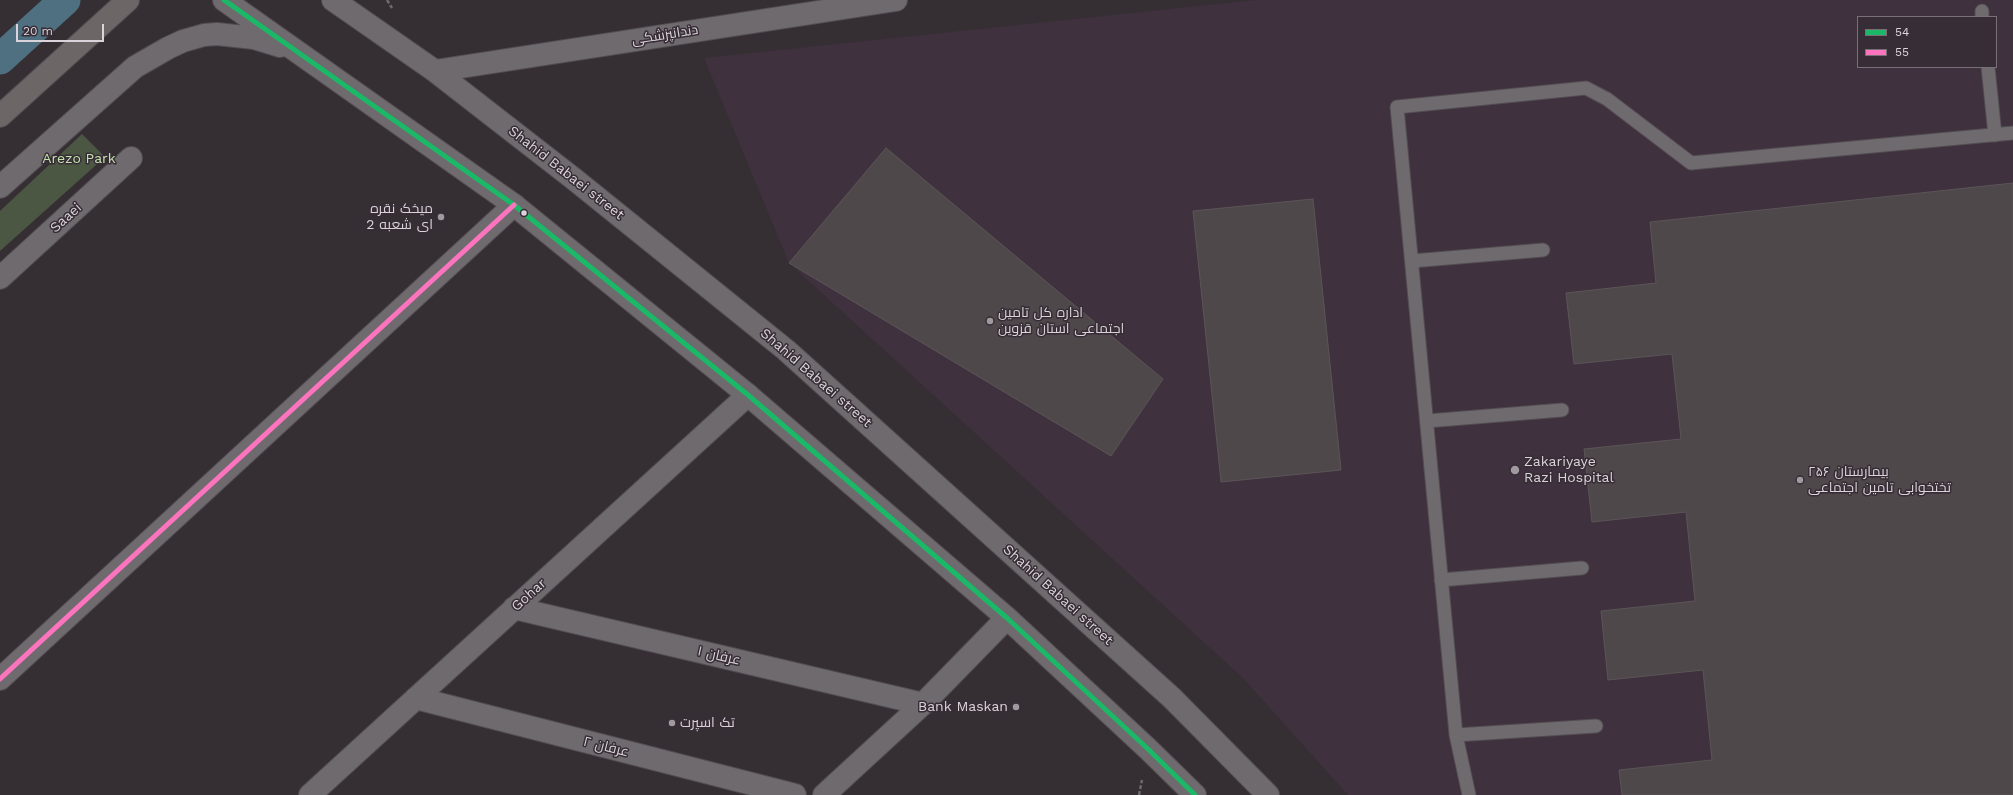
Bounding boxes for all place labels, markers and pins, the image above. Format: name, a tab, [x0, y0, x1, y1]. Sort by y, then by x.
place label: میخک نقره ای شعبه 2	[366, 201, 433, 234]
unlabelled marker	[519, 208, 529, 218]
marker: میخک نقره ای شعبه 2	[436, 212, 446, 222]
place label: اداره کل تامین اجتماعی استان قزوین	[998, 305, 1124, 338]
marker: اداره کل تامین اجتماعی استان قزوین	[985, 316, 995, 326]
place label: Zakariyaye Razi Hospital	[1524, 454, 1614, 486]
marker: Zakariyaye Razi Hospital	[1509, 464, 1521, 476]
place label: بیمارستان ۲۵۶ تختخوابی تامین اجتماعی	[1808, 464, 1951, 496]
marker: بیمارستان ۲۵۶ تختخوابی تامین اجتماعی	[1795, 475, 1805, 485]
place label: Bank Maskan	[918, 699, 1008, 715]
marker: Bank Maskan	[1011, 702, 1021, 712]
place label: تک اسپرت	[680, 715, 735, 731]
marker: تک اسپرت	[667, 718, 677, 728]

